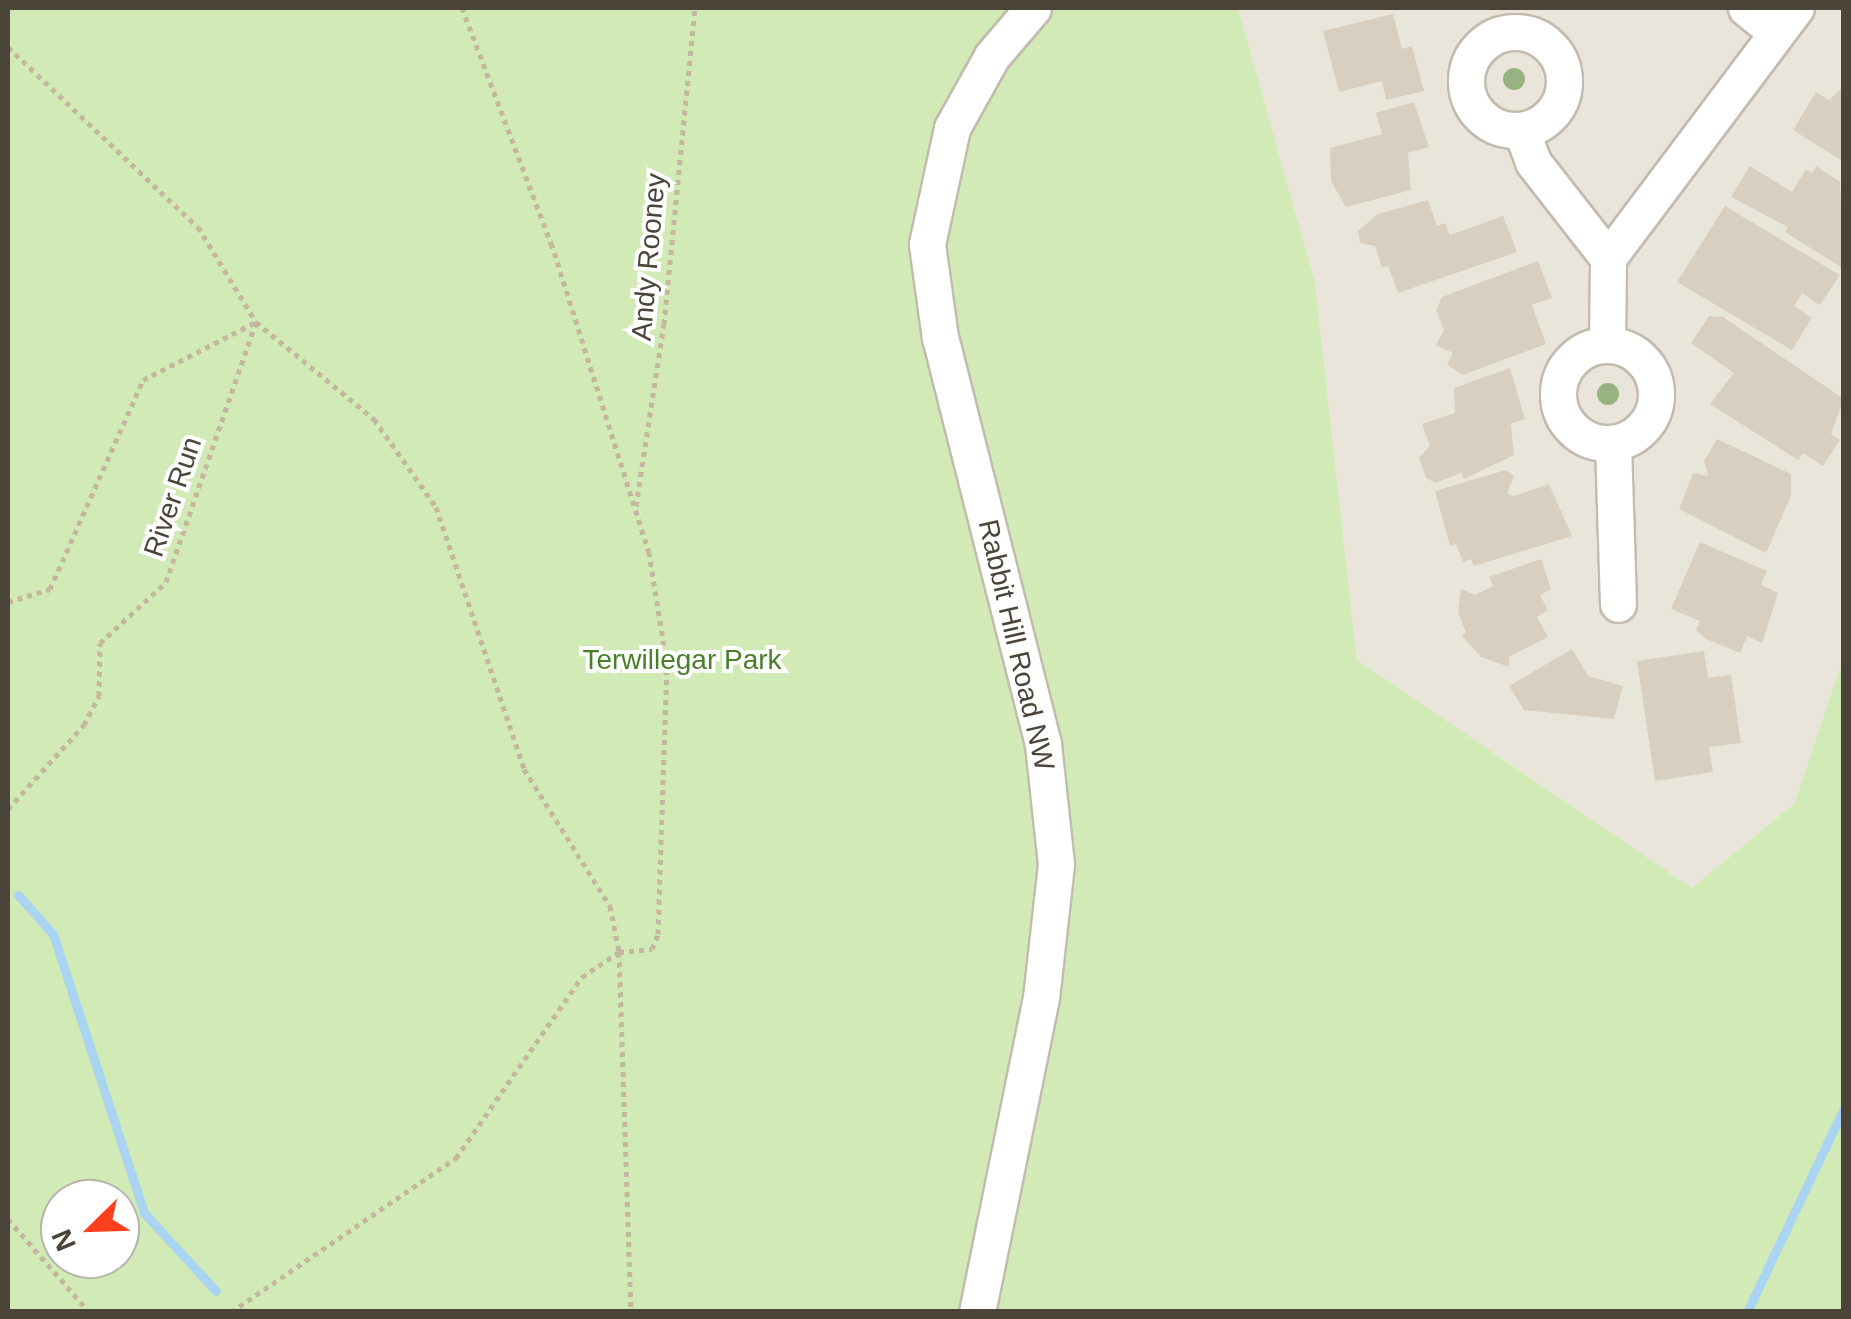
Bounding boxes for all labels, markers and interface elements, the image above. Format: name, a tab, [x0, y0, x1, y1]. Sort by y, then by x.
street label: Andy Rooney	[625, 172, 673, 342]
street label: River Run	[137, 433, 209, 561]
street label: Rabbit Hill Road NW	[971, 516, 1061, 774]
park label: Terwillegar Park	[582, 643, 782, 677]
north arrow	[40, 1179, 140, 1279]
text: N	[46, 1225, 82, 1256]

